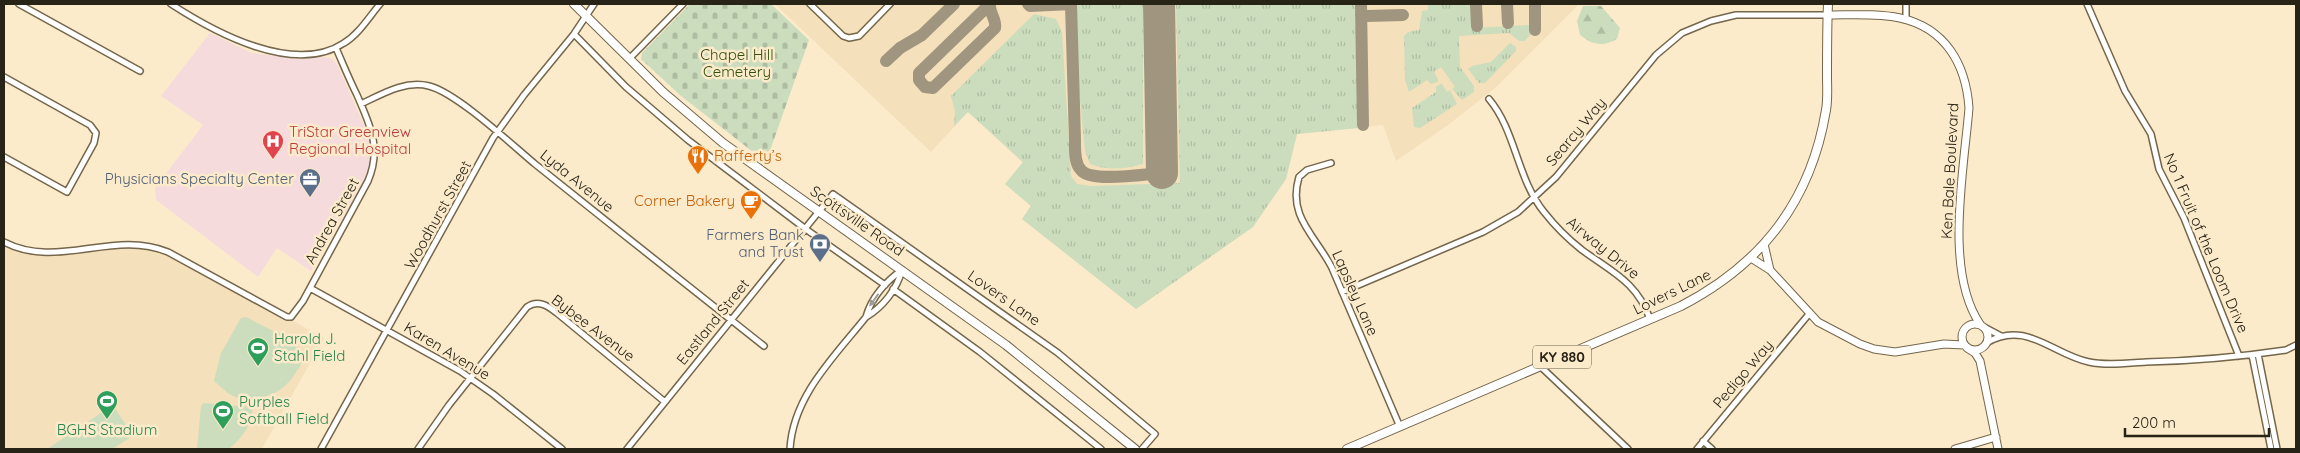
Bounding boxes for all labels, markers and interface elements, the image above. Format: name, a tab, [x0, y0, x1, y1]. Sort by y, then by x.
park label: Chapel Hill Cemetery	[700, 45, 774, 81]
street label: Searcy Way	[1541, 93, 1610, 170]
street label: Ken Bale Boulevard	[1936, 102, 1963, 240]
place label: TriStar Greenview Regional Hospital	[289, 122, 411, 158]
hospital icon: TriStar Greenview Regional Hospital	[261, 129, 285, 160]
restaurant icon: Rafferty’s	[686, 144, 710, 175]
street label: Lyda Avenue	[536, 145, 618, 216]
place label: Rafferty’s	[714, 146, 782, 165]
street label: No 1 Fruit of the Loom Drive	[2160, 150, 2253, 336]
street label: Woodhurst Street	[400, 157, 475, 273]
office icon: Physicians Specialty Center	[298, 167, 322, 198]
place label: Physicians Specialty Center	[105, 169, 294, 188]
street label: Andrea Street	[300, 174, 363, 267]
street label: Scottsville Road	[807, 181, 908, 260]
cafe icon: Corner Bakery	[739, 189, 763, 220]
place label: Corner Bakery	[634, 191, 735, 210]
street label: Airway Drive	[1563, 212, 1644, 283]
place label: Farmers Bank and Trust	[706, 225, 804, 261]
bank icon: Farmers Bank and Trust	[808, 232, 832, 263]
street label: Lapsley Lane	[1328, 247, 1383, 339]
street label: Lovers Lane	[1630, 265, 1714, 319]
street label: Lovers Lane	[964, 266, 1044, 330]
street label: Eastland Street	[672, 275, 753, 369]
street label: Bybee Avenue	[548, 290, 639, 365]
one-way arrow	[869, 293, 879, 307]
street label: Karen Avenue	[401, 317, 494, 384]
place label: Harold J. Stahl Field	[274, 329, 345, 365]
street label: Pedigo Way	[1708, 335, 1777, 412]
sports icon: Harold J. Stahl Field	[246, 336, 270, 367]
road number: KY 880	[1533, 346, 1591, 368]
sports icon: BGHS Stadium	[95, 389, 119, 420]
place label: Purples Softball Field	[239, 392, 329, 428]
sports icon: Purples Softball Field	[211, 399, 235, 430]
scale bar	[2125, 406, 2269, 438]
text: 200 m	[2132, 413, 2176, 432]
place label: BGHS Stadium	[57, 420, 157, 439]

